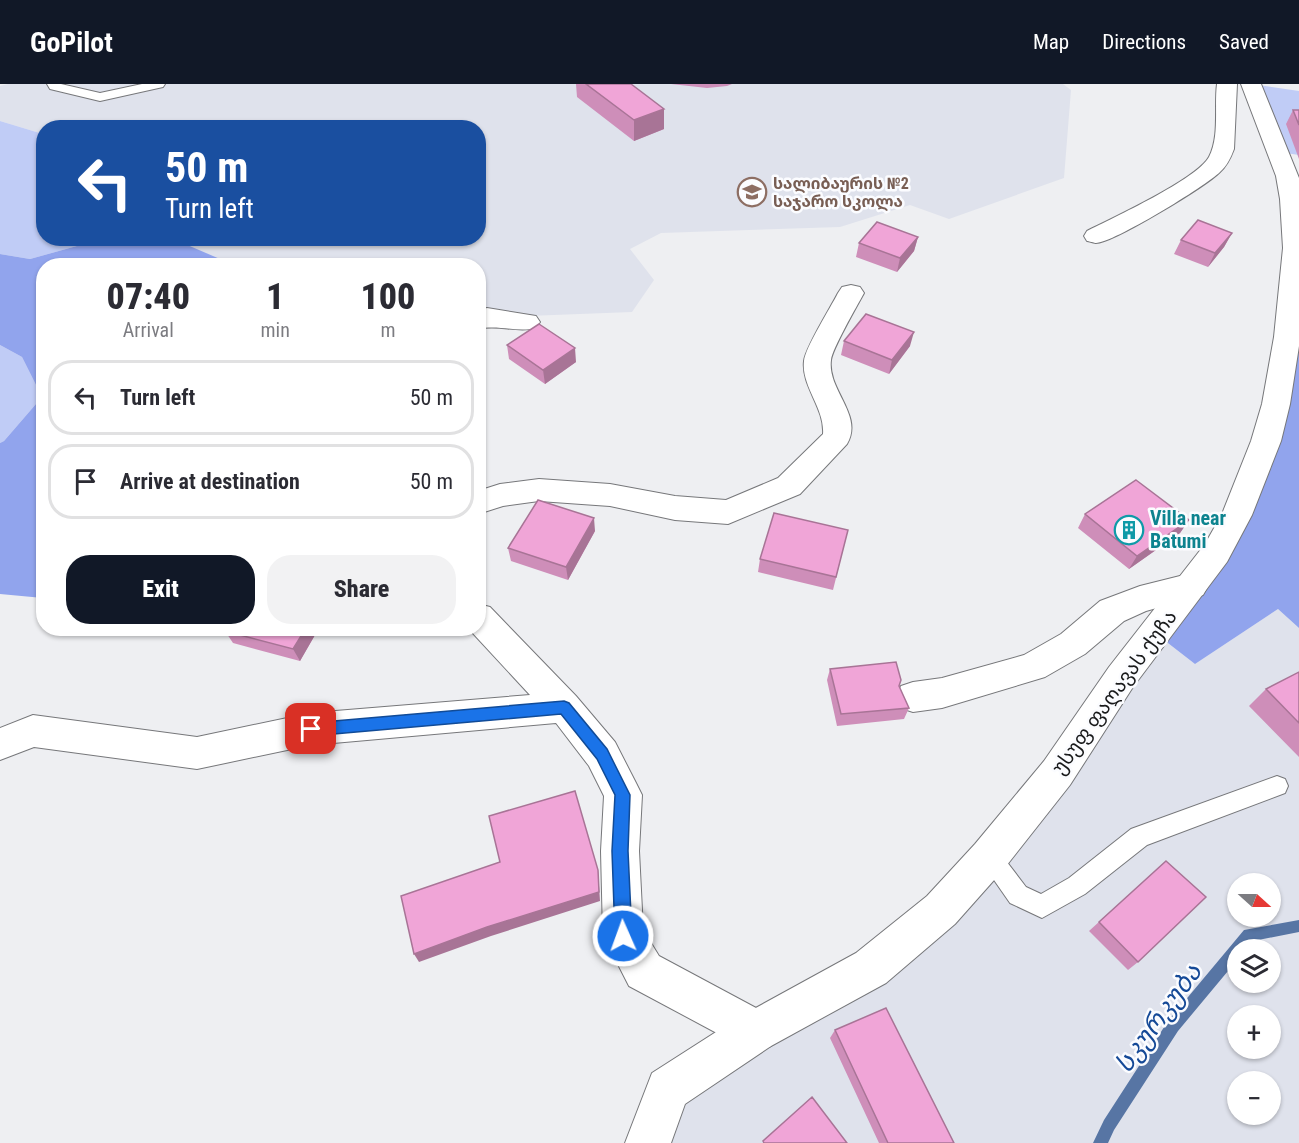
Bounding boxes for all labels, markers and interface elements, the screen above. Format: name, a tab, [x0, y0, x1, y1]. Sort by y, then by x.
text: GoPilot	[30, 26, 113, 59]
text: Map	[1033, 30, 1069, 54]
text: Directions	[1102, 30, 1186, 54]
text: Saved	[1219, 30, 1269, 54]
text: 50 m	[165, 143, 248, 192]
icon: left	[66, 144, 144, 222]
place label: სალიბაურის №2 საჯარო სკოლა	[773, 174, 909, 212]
school or university icon: სალიბაურის №2 საჯარო სკოლა	[736, 176, 768, 208]
text: Turn left	[165, 193, 254, 225]
text: 07:40	[107, 276, 190, 318]
text: 1	[266, 276, 284, 318]
text: 100	[360, 276, 415, 318]
text: Arrival	[123, 318, 174, 342]
text: min	[261, 318, 290, 342]
text: m	[380, 318, 395, 342]
icon: left	[69, 381, 102, 414]
text: Turn left	[120, 385, 195, 410]
text: 50 m	[410, 385, 453, 410]
icon: arrive	[69, 465, 102, 498]
text: Arrive at destination	[120, 469, 300, 494]
text: 50 m	[410, 469, 453, 494]
place label: Villa near Batumi	[1150, 506, 1227, 553]
building icon: Villa near Batumi	[1113, 514, 1145, 546]
button: Exit	[66, 555, 255, 624]
button: Share	[267, 555, 456, 624]
street label: უსუფ ფაღავას ქუჩა	[1046, 605, 1183, 780]
pin	[285, 703, 336, 754]
icon: arrive	[294, 712, 327, 745]
north arrow	[1227, 873, 1281, 927]
map controls	[1227, 873, 1281, 1125]
position arrow	[591, 904, 655, 968]
button: layers	[1227, 939, 1281, 993]
water label: სკურკუბა	[1108, 957, 1209, 1079]
button: +	[1227, 1005, 1281, 1059]
button: −	[1227, 1071, 1281, 1125]

